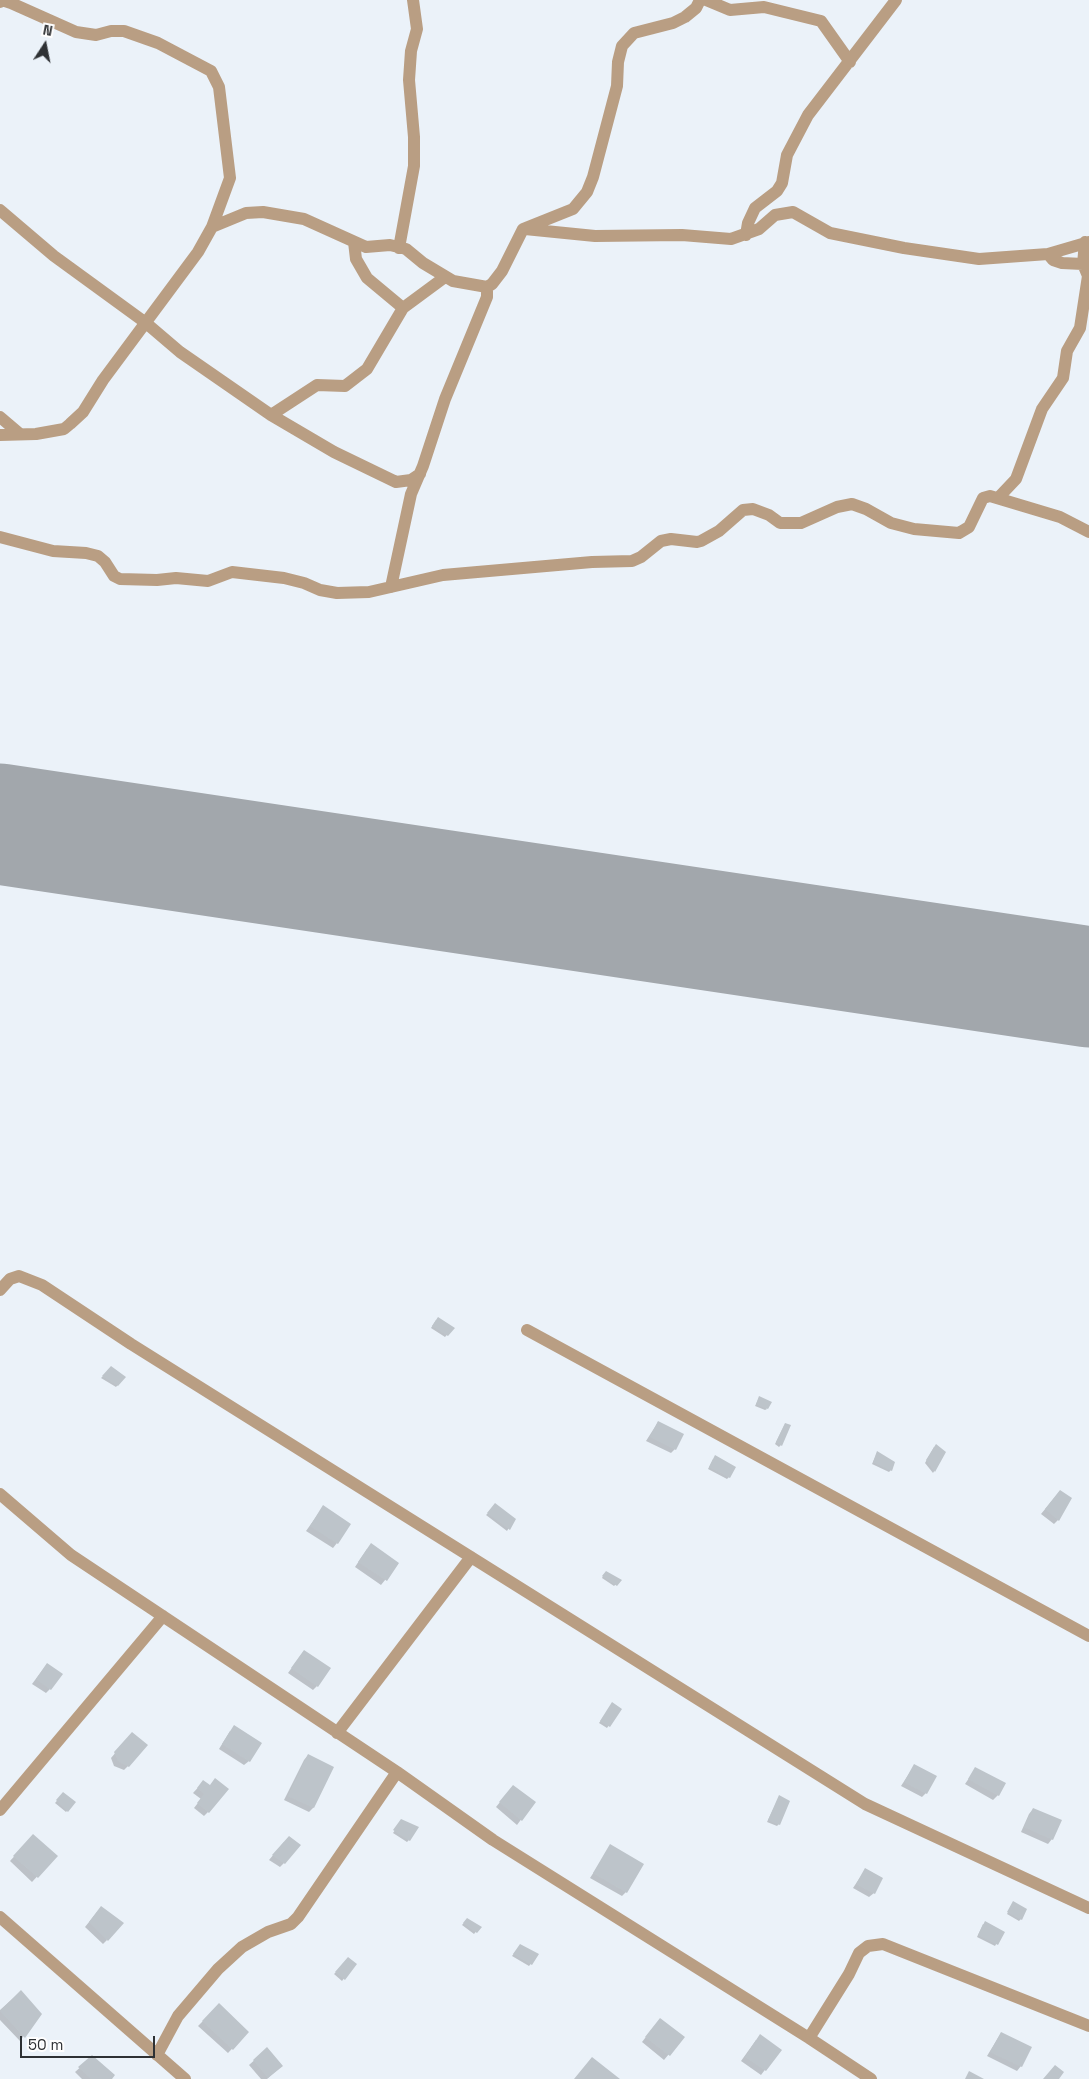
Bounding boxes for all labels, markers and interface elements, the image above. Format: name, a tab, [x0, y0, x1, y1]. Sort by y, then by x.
north arrow	[20, 20, 70, 70]
text: N	[42, 21, 54, 40]
scale bar	[22, 2026, 158, 2058]
text: 50 m	[28, 2035, 63, 2054]

